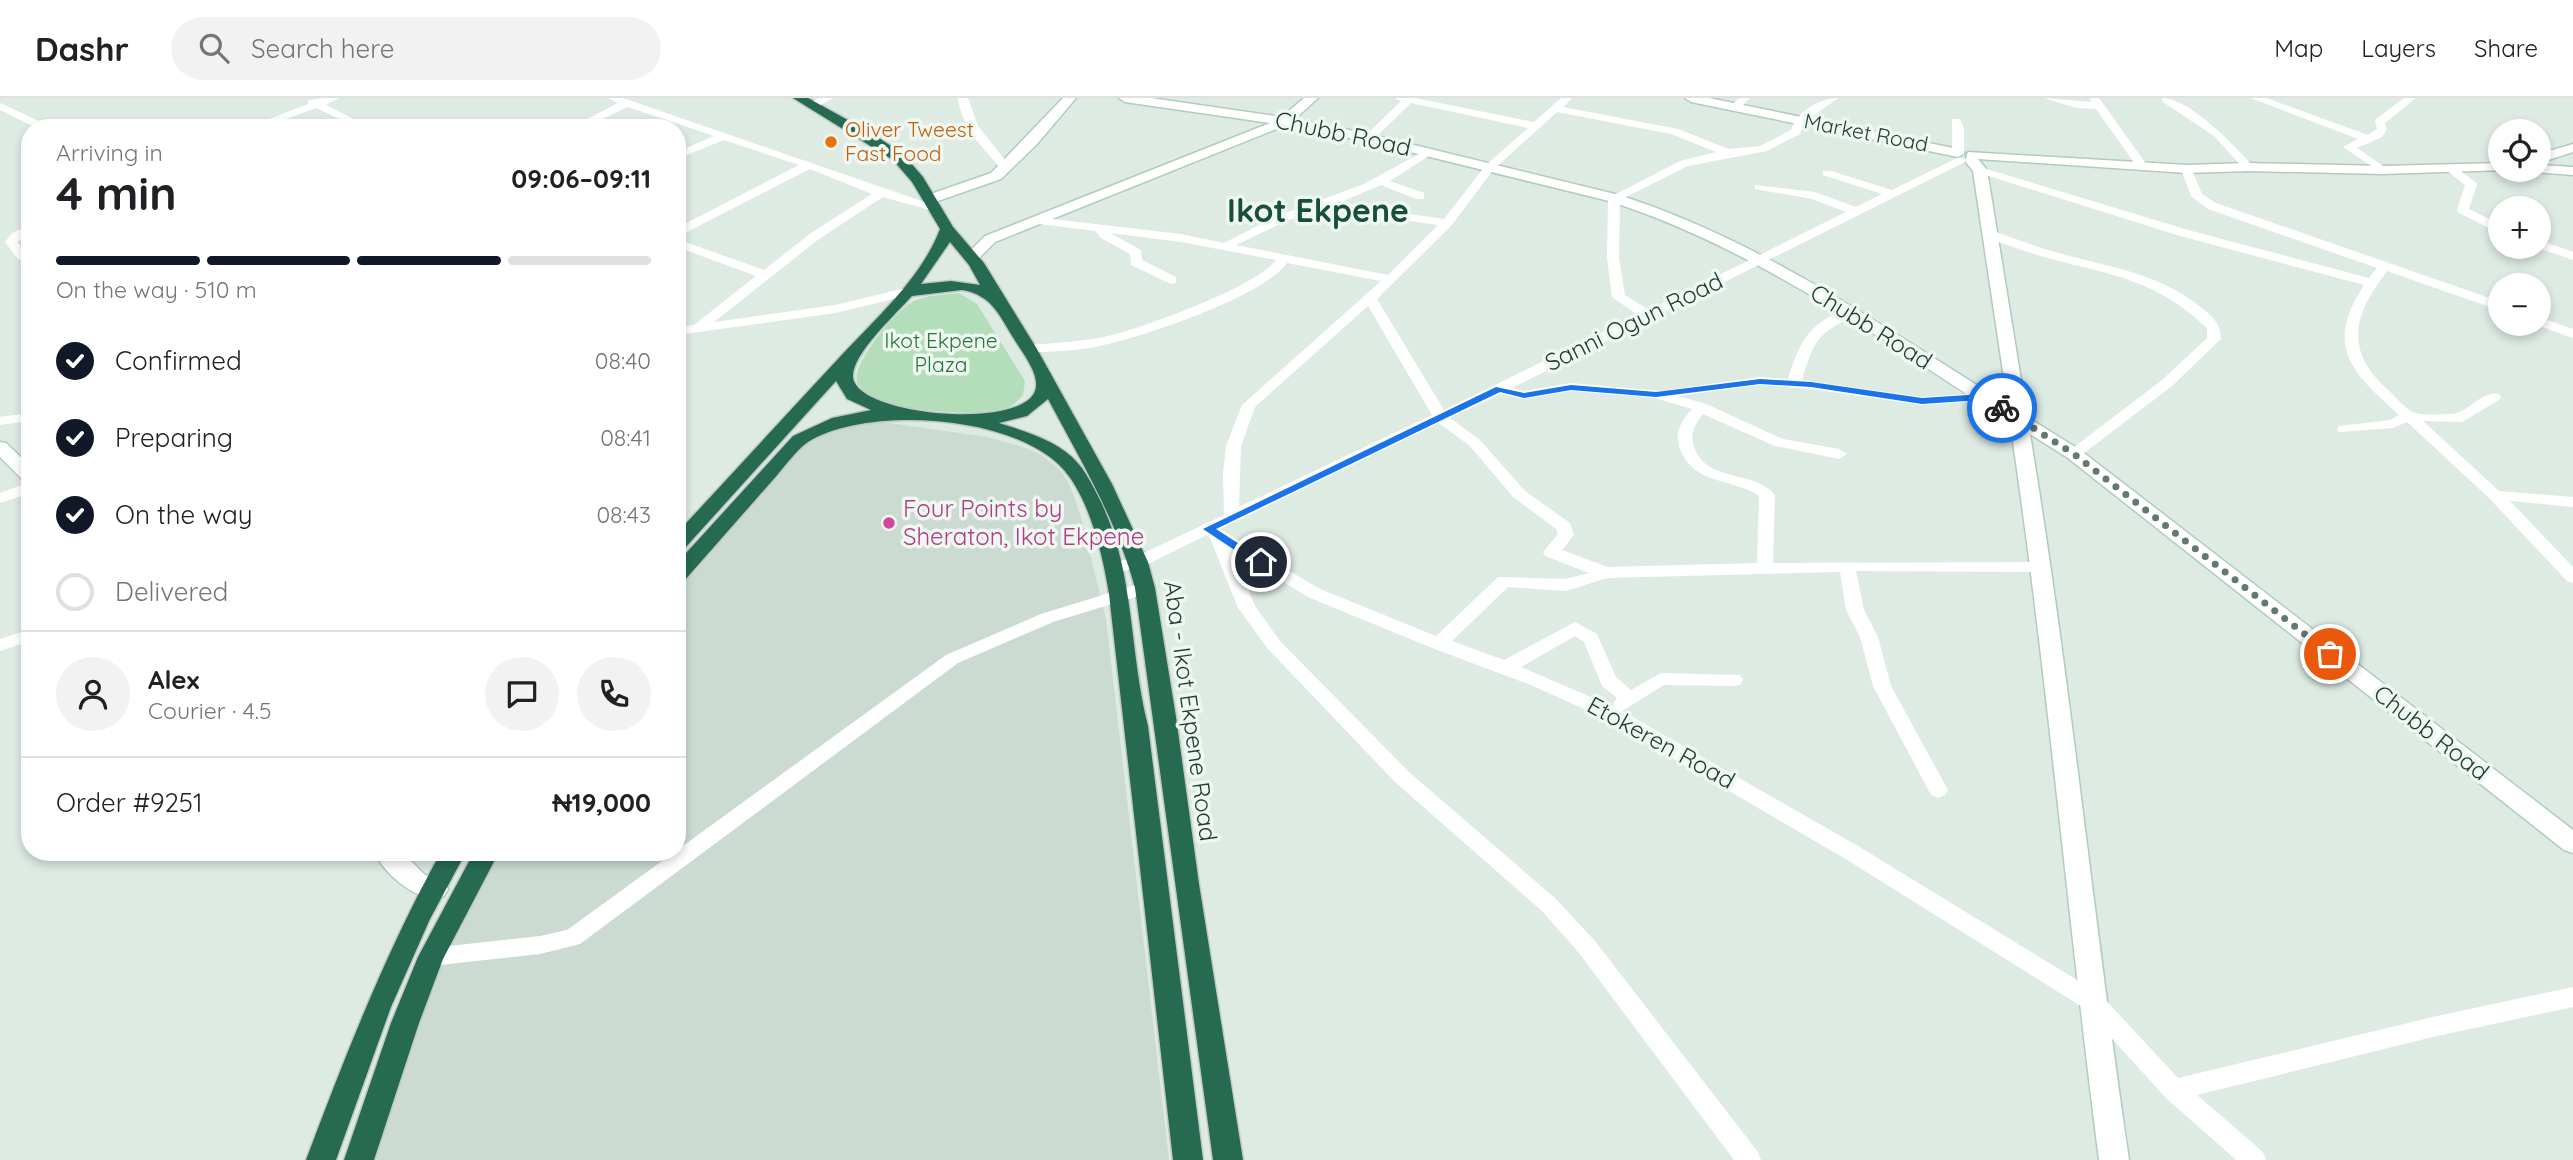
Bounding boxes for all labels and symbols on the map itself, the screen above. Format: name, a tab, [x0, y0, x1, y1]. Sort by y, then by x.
street label: Chubb Road	[1273, 104, 1414, 162]
street label: Market Road	[1802, 107, 1930, 157]
place label: Oliver Tweest Fast Food	[845, 116, 974, 166]
marker: Oliver Tweest Fast Food	[823, 134, 839, 150]
district label: Ikot Ekpene	[1227, 190, 1409, 230]
street label: Sanni Ogun Road	[1540, 265, 1727, 377]
street label: Chubb Road	[1805, 277, 1938, 375]
park label: Ikot Ekpene Plaza	[884, 327, 998, 377]
courier	[1967, 373, 2037, 443]
place label: Four Points by Sheraton, Ikot Ekpene	[903, 493, 1144, 551]
marker: Four Points by Sheraton, Ikot Ekpene	[881, 515, 897, 531]
pin	[1231, 532, 1291, 592]
street label: Aba - Ikot Ekpene Road	[1158, 579, 1224, 843]
pin	[2300, 624, 2360, 684]
street label: Chubb Road	[2368, 678, 2495, 787]
street label: Etokeren Road	[1582, 689, 1741, 795]

